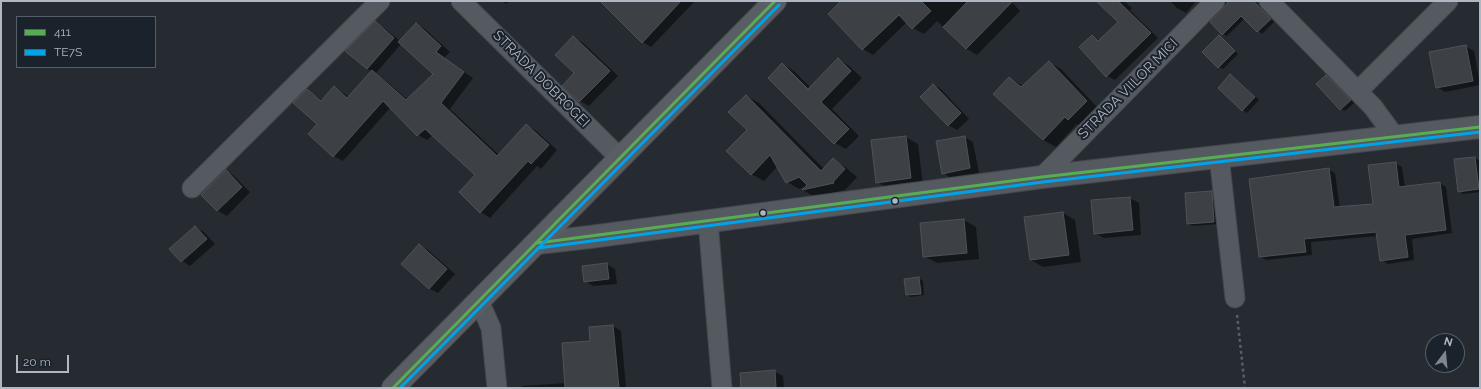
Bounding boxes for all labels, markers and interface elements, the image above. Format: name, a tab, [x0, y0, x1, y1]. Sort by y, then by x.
legend	[16, 16, 156, 68]
text: 411	[54, 25, 71, 39]
street label: STRADA DOBROGEI	[489, 27, 593, 131]
street label: STRADA VIILOR MICI	[1074, 35, 1182, 143]
text: TE7S	[54, 45, 82, 59]
unlabelled marker	[890, 196, 900, 206]
unlabelled marker	[758, 208, 768, 218]
north arrow	[1425, 333, 1465, 373]
text: N	[1442, 335, 1454, 349]
scale bar	[18, 347, 71, 373]
text: 20 m	[23, 355, 51, 369]

